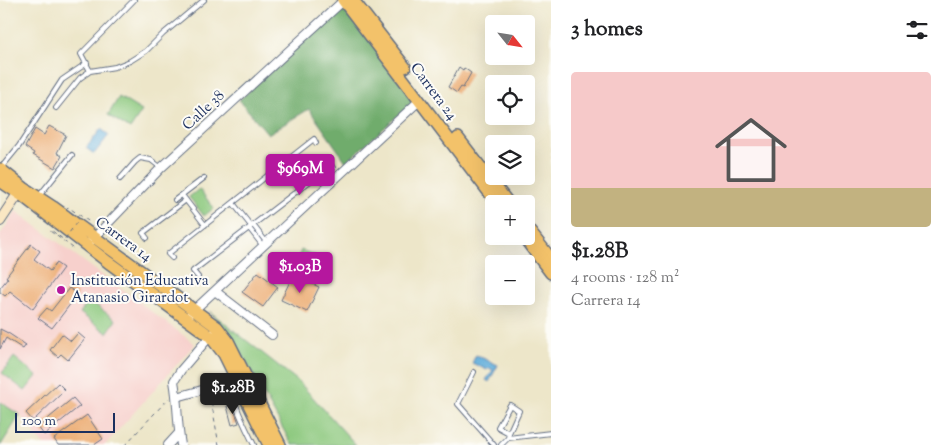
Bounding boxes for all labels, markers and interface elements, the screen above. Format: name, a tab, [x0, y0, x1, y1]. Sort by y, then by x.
north arrow	[485, 15, 535, 65]
map controls	[485, 15, 535, 305]
text: 3 homes	[571, 15, 643, 45]
icon: filters	[903, 16, 931, 44]
street label: Carrera 24	[404, 59, 462, 125]
button: locate	[485, 75, 535, 125]
street label: Calle 38	[178, 86, 230, 136]
icon: home	[706, 105, 796, 195]
button: layers	[485, 135, 535, 185]
pin: $969M	[265, 154, 335, 196]
text: $969M	[277, 158, 323, 181]
button: +	[485, 195, 535, 245]
street label: Carrera 14	[90, 212, 156, 268]
text: $1.28B	[571, 237, 628, 267]
pin: $1.03B	[259, 252, 341, 294]
button: −	[485, 255, 535, 305]
text: $1.03B	[279, 256, 321, 279]
text: 4 rooms · 128 m²	[571, 267, 679, 290]
place label: Institución Educativa Atanasio Girardot	[71, 271, 209, 309]
marker: Institución Educativa Atanasio Girardot	[55, 284, 67, 296]
text: Carrera 14	[571, 290, 641, 313]
pin: $1.28B	[192, 372, 274, 415]
text: $1.28B	[211, 377, 255, 400]
scale bar	[15, 410, 115, 433]
text: 100 m	[22, 412, 56, 432]

